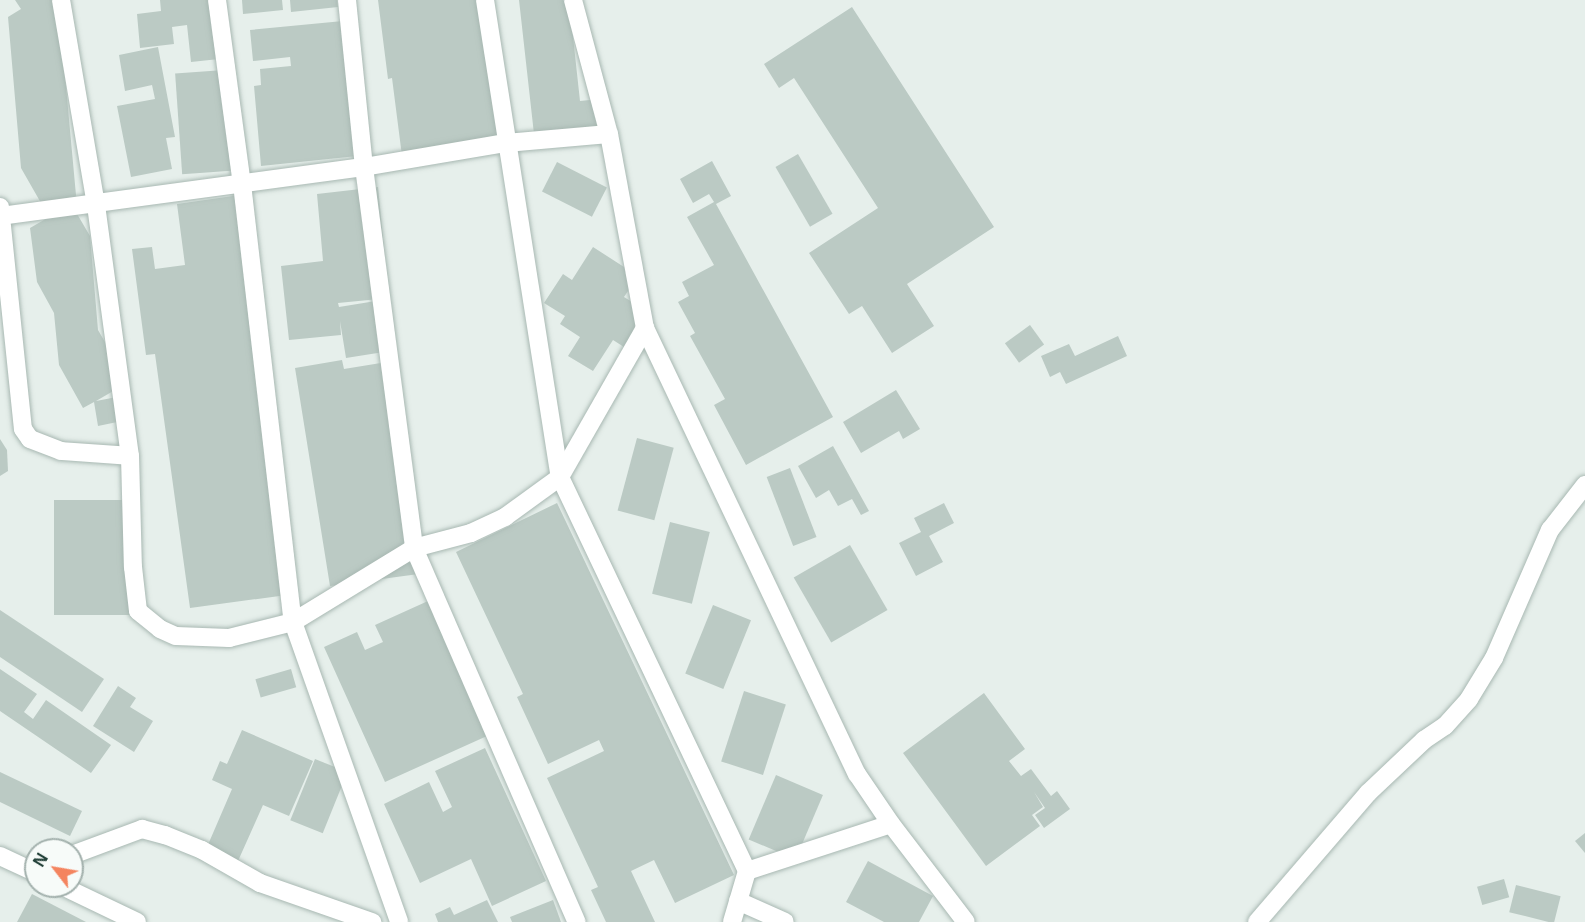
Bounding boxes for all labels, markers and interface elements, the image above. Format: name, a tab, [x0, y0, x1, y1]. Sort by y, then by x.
north arrow	[24, 838, 84, 898]
text: N	[28, 849, 53, 871]

